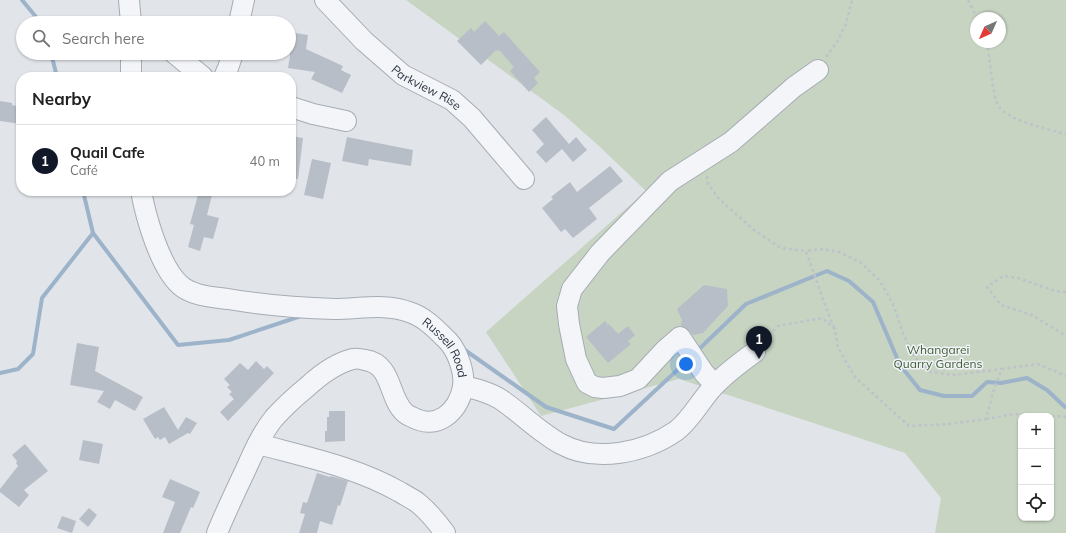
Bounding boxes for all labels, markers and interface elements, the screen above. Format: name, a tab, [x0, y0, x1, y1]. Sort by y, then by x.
north arrow	[970, 12, 1006, 48]
search box	[16, 16, 296, 60]
icon: search	[30, 27, 52, 49]
text: Search here	[62, 29, 144, 48]
street label: Parkview Rise	[389, 61, 465, 113]
text: Nearby	[32, 88, 91, 109]
text: Quail Cafe	[70, 143, 145, 162]
text: 1	[41, 153, 49, 169]
text: 40 m	[250, 153, 280, 169]
text: Café	[70, 162, 98, 178]
street label: Russell Road	[420, 314, 471, 379]
pin: 1	[746, 326, 772, 359]
park label: Whangarei Quarry Gardens	[894, 342, 983, 371]
your location	[676, 354, 696, 374]
map controls	[1018, 413, 1054, 521]
button: +	[1018, 413, 1054, 449]
button: −	[1018, 449, 1054, 485]
button: locate	[1018, 485, 1054, 521]

